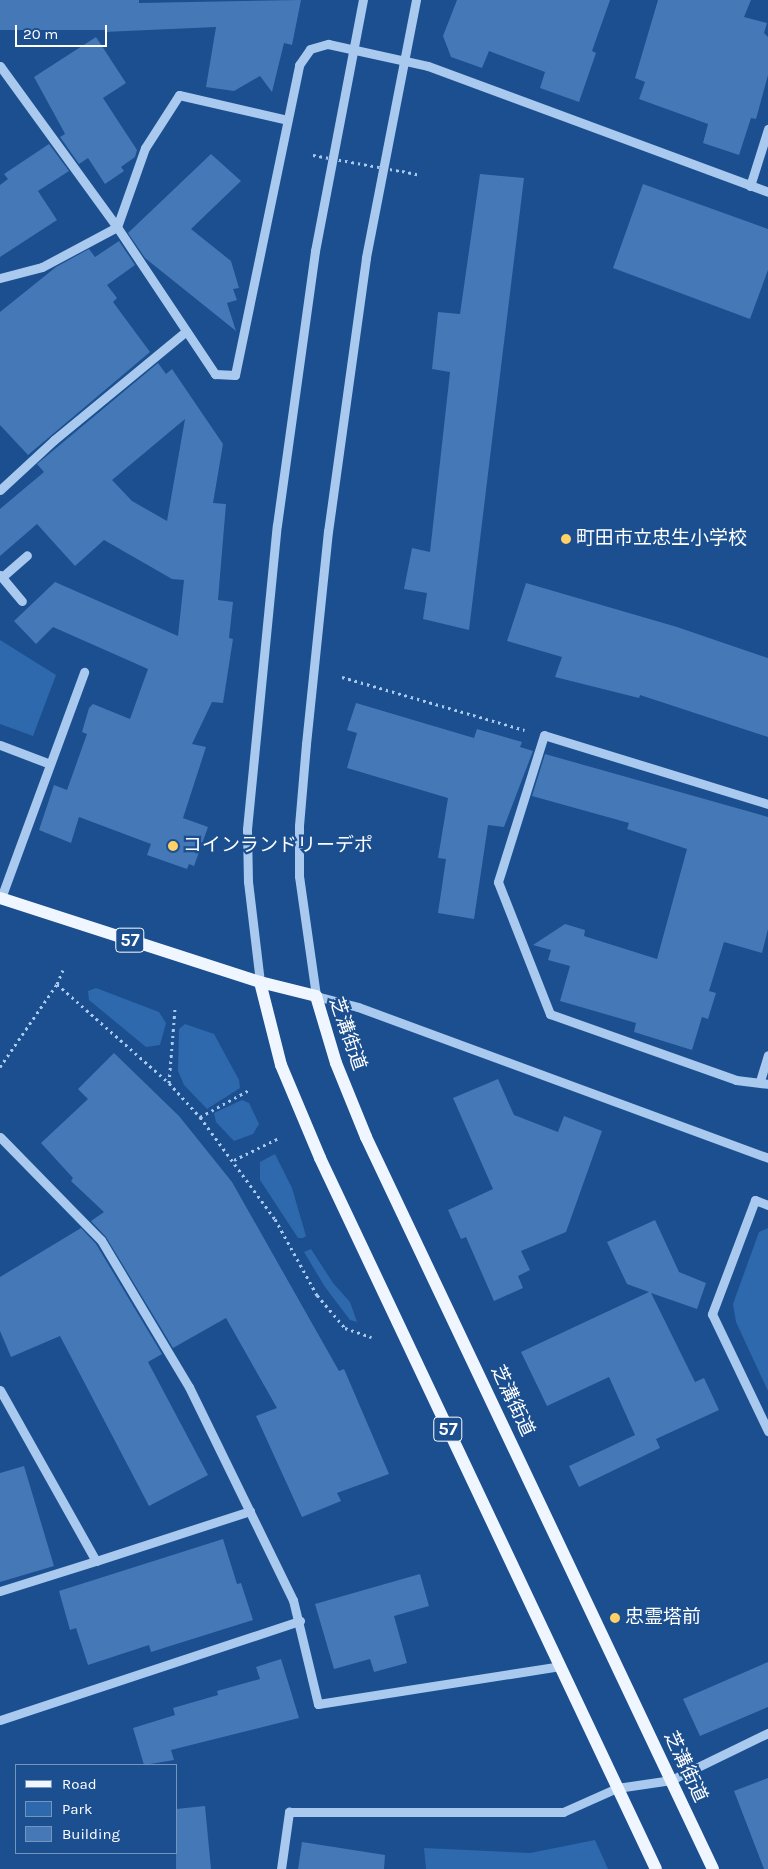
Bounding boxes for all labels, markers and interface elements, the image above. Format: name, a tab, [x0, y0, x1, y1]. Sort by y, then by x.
scale bar	[18, 15, 110, 47]
text: 20 m	[23, 25, 58, 43]
place label: 町田市立忠生小学校	[576, 528, 747, 550]
marker: 町田市立忠生小学校	[560, 533, 572, 545]
place label: コインランドリーデポ	[183, 835, 373, 857]
marker: コインランドリーデポ	[167, 840, 179, 852]
road number: 57	[115, 924, 145, 956]
street label: 芝溝街道	[324, 994, 370, 1074]
street label: 芝溝街道	[486, 1362, 538, 1440]
road number: 57	[433, 1414, 463, 1445]
place label: 忠霊塔前	[625, 1607, 701, 1629]
marker: 忠霊塔前	[609, 1612, 621, 1624]
street label: 芝溝街道	[659, 1728, 711, 1806]
legend	[15, 1764, 178, 1854]
text: Road	[62, 1775, 97, 1793]
text: Park	[62, 1800, 92, 1818]
text: Building	[62, 1825, 120, 1843]

